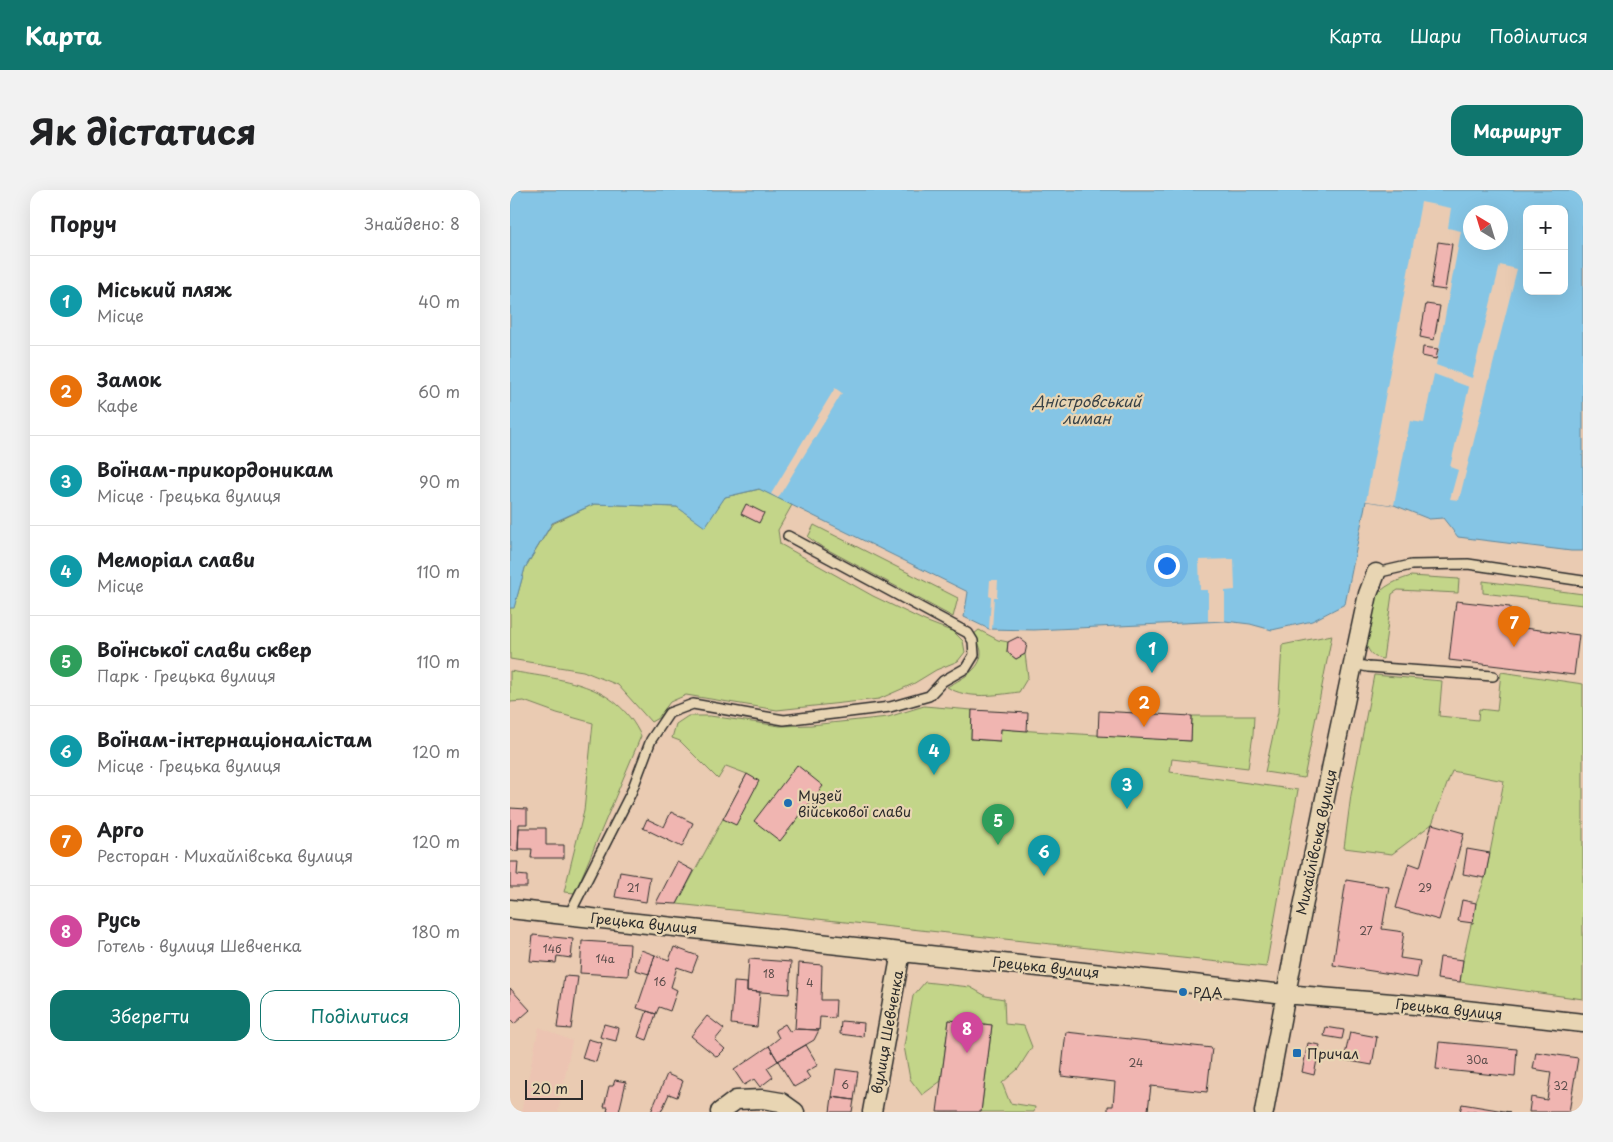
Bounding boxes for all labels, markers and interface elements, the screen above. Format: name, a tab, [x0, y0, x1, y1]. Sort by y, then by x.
text: Карта	[25, 17, 102, 53]
text: Карта	[1329, 22, 1382, 49]
text: Шари	[1410, 22, 1462, 49]
text: Поділитися	[1490, 22, 1588, 49]
text: Як дістатися	[30, 104, 256, 157]
button: Маршрут	[1451, 105, 1583, 156]
north arrow	[1463, 205, 1508, 250]
map controls	[1523, 205, 1568, 295]
button: +	[1523, 205, 1568, 250]
text: Поруч	[50, 207, 117, 239]
text: Знайдено: 8	[365, 211, 460, 235]
button: −	[1523, 250, 1568, 295]
text: Міський пляж	[97, 275, 232, 303]
text: 1	[62, 289, 70, 313]
text: 40 m	[418, 289, 460, 313]
text: Місце	[97, 303, 144, 327]
text: Замок	[97, 365, 161, 393]
text: 2	[60, 379, 72, 403]
text: 60 m	[418, 379, 460, 403]
water label: Дністровський лиман	[1031, 389, 1143, 429]
text: Кафе	[97, 393, 138, 417]
text: Воїнам-прикордоникам	[97, 455, 334, 483]
text: 3	[61, 469, 71, 493]
text: 90 m	[419, 469, 460, 493]
text: Місце · Грецька вулиця	[97, 483, 281, 507]
text: Меморіал слави	[97, 545, 255, 573]
your location	[1154, 553, 1180, 579]
text: 4	[61, 559, 71, 583]
text: 110 m	[417, 559, 460, 583]
text: Місце	[97, 573, 144, 597]
pin: 7	[1498, 606, 1530, 647]
pin: 1	[1136, 632, 1168, 673]
text: Воїнської слави сквер	[97, 635, 312, 663]
text: 5	[61, 649, 71, 673]
text: 110 m	[417, 649, 460, 673]
text: Парк · Грецька вулиця	[97, 663, 276, 687]
pin: 2	[1128, 686, 1160, 727]
text: Воїнам-інтернаціоналістам	[97, 725, 372, 753]
pin: 4	[918, 734, 950, 775]
text: 6	[60, 739, 72, 763]
text: 120 m	[413, 739, 460, 763]
text: Місце · Грецька вулиця	[97, 753, 281, 777]
street label: Михайлівська вулиця	[1290, 767, 1342, 917]
pin: 3	[1111, 768, 1143, 809]
place label: Музей військової слави	[798, 785, 911, 822]
marker: Музей військової слави	[782, 797, 794, 809]
pin: 5	[982, 804, 1014, 845]
text: Арго	[97, 815, 144, 843]
text: 7	[61, 829, 71, 853]
text: 120 m	[413, 829, 460, 853]
pin: 6	[1028, 835, 1060, 876]
text: Ресторан · Михайлівська вулиця	[97, 843, 353, 867]
house number: 21	[627, 879, 639, 896]
house number: 29	[1418, 879, 1432, 896]
text: Русь	[97, 905, 140, 933]
street label: Грецька вулиця	[590, 907, 698, 939]
text: 8	[61, 919, 71, 943]
text: 180 m	[412, 919, 460, 943]
house number: 27	[1359, 922, 1373, 939]
text: Готель · вулиця Шевченка	[97, 933, 302, 957]
house number: 14б	[543, 940, 562, 957]
house number: 14а	[595, 950, 615, 967]
street label: Грецька вулиця	[992, 951, 1100, 983]
house number: 18	[763, 965, 775, 982]
street label: вулиця Шевченка	[866, 968, 908, 1095]
house number: 16	[654, 973, 667, 990]
house number: 4	[806, 974, 814, 991]
place label: РДА	[1193, 982, 1223, 1003]
marker: РДА	[1177, 986, 1189, 998]
button: Зберегти	[50, 990, 250, 1041]
button: Поділитися	[260, 990, 460, 1041]
street label: Грецька вулиця	[1395, 993, 1503, 1025]
pin: 8	[951, 1012, 983, 1053]
place label: Причал	[1307, 1043, 1359, 1064]
marker: Причал	[1291, 1047, 1303, 1059]
house number: 30а	[1466, 1051, 1488, 1068]
house number: 24	[1129, 1054, 1143, 1071]
house number: 6	[841, 1076, 849, 1093]
scale bar	[525, 1077, 582, 1100]
house number: 32	[1554, 1077, 1569, 1094]
text: 20 m	[532, 1078, 568, 1099]

